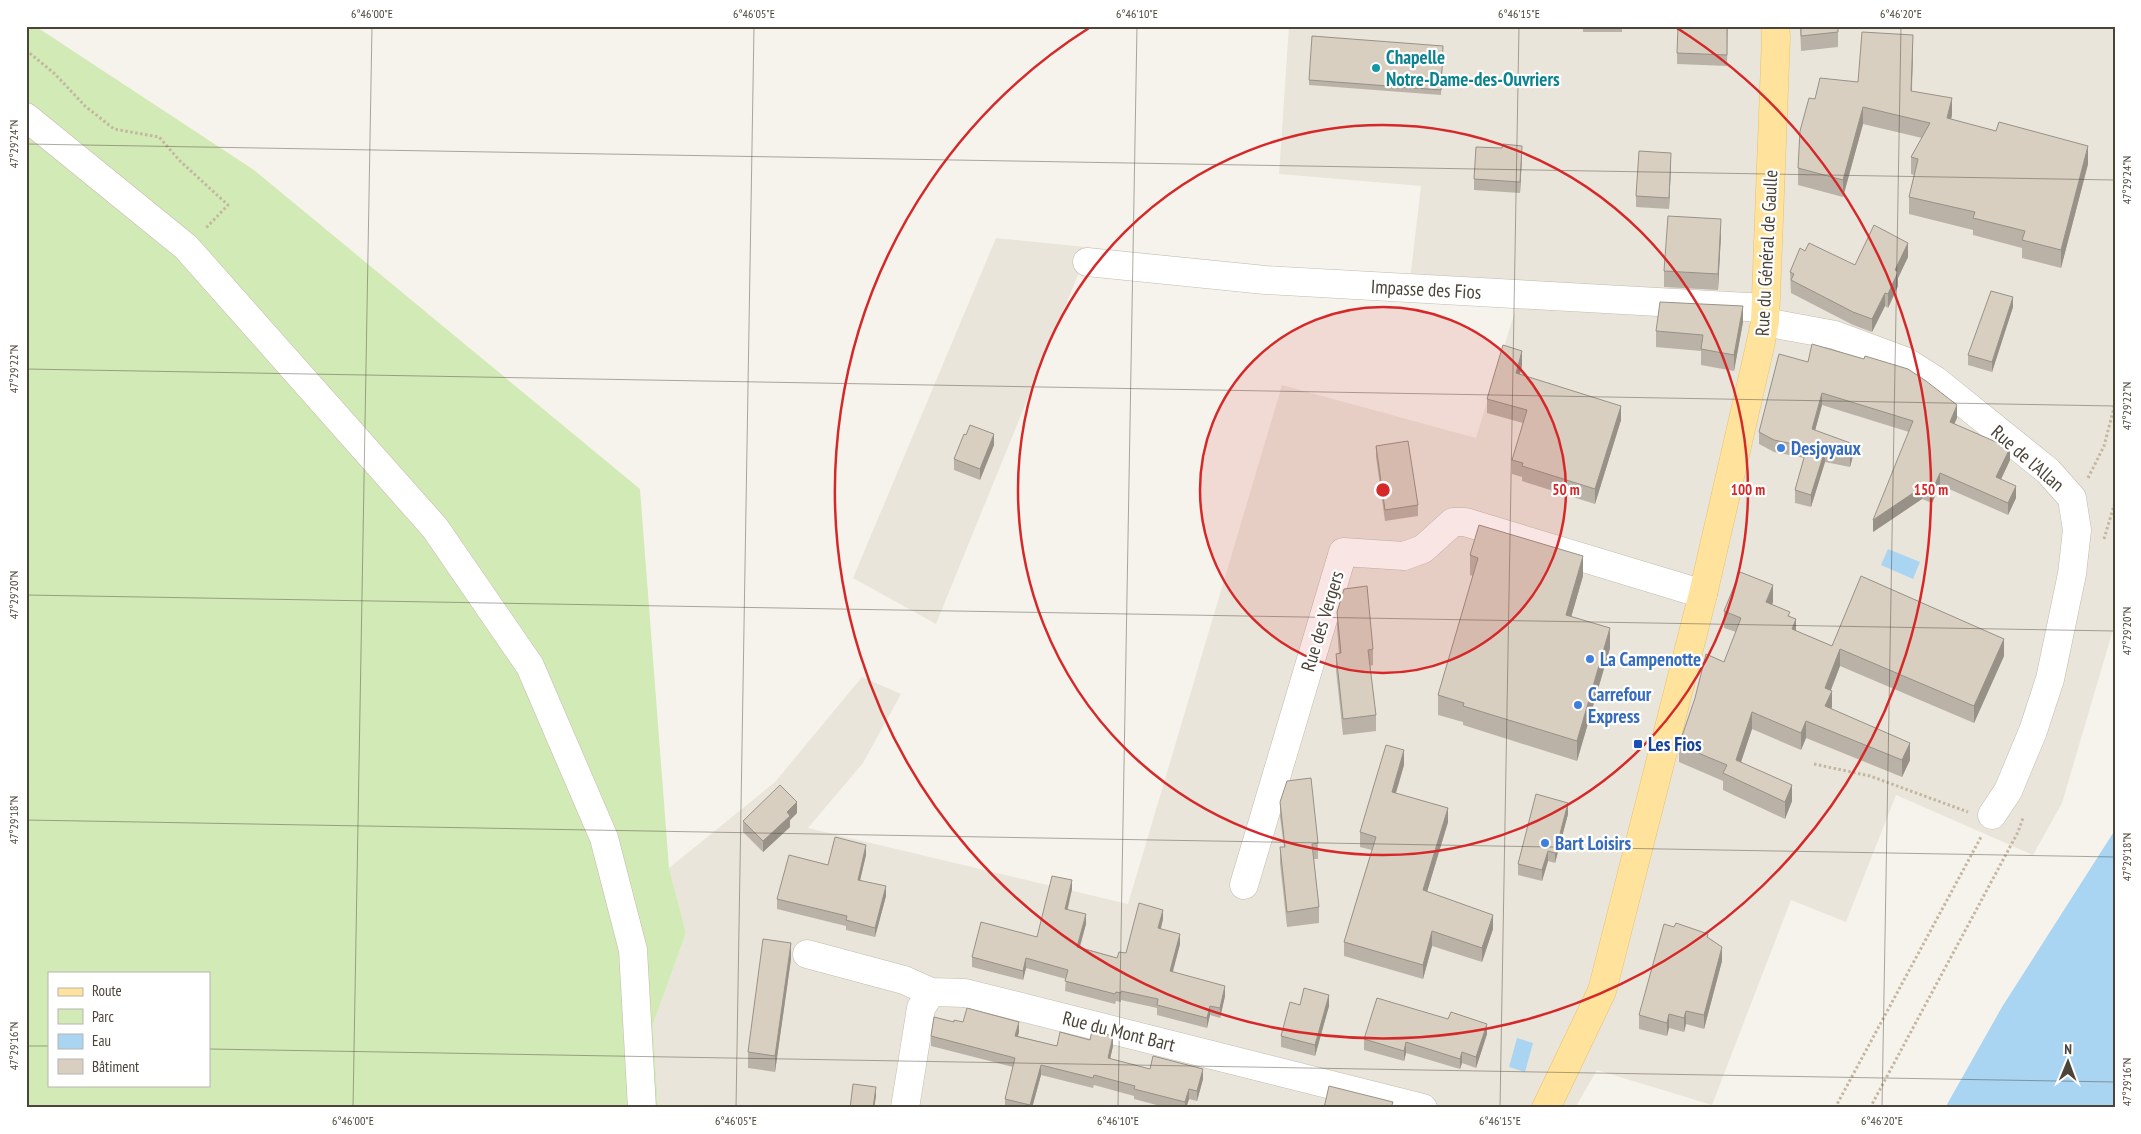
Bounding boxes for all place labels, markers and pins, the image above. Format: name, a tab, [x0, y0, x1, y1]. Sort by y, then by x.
place label: Chapelle Notre-Dame-des-Ouvriers	[1386, 45, 1560, 91]
marker: Chapelle Notre-Dame-des-Ouvriers	[1370, 62, 1382, 74]
place label: Desjoyaux	[1791, 436, 1861, 460]
marker: Desjoyaux	[1775, 442, 1787, 454]
centre of rings	[1374, 481, 1392, 499]
place label: La Campenotte	[1600, 647, 1701, 671]
marker: La Campenotte	[1584, 653, 1596, 665]
place label: Carrefour Express	[1588, 682, 1652, 728]
marker: Carrefour Express	[1572, 699, 1584, 711]
place label: Les Fios	[1648, 732, 1702, 756]
marker: Les Fios	[1632, 738, 1644, 750]
place label: Bart Loisirs	[1555, 831, 1631, 855]
marker: Bart Loisirs	[1539, 837, 1551, 849]

